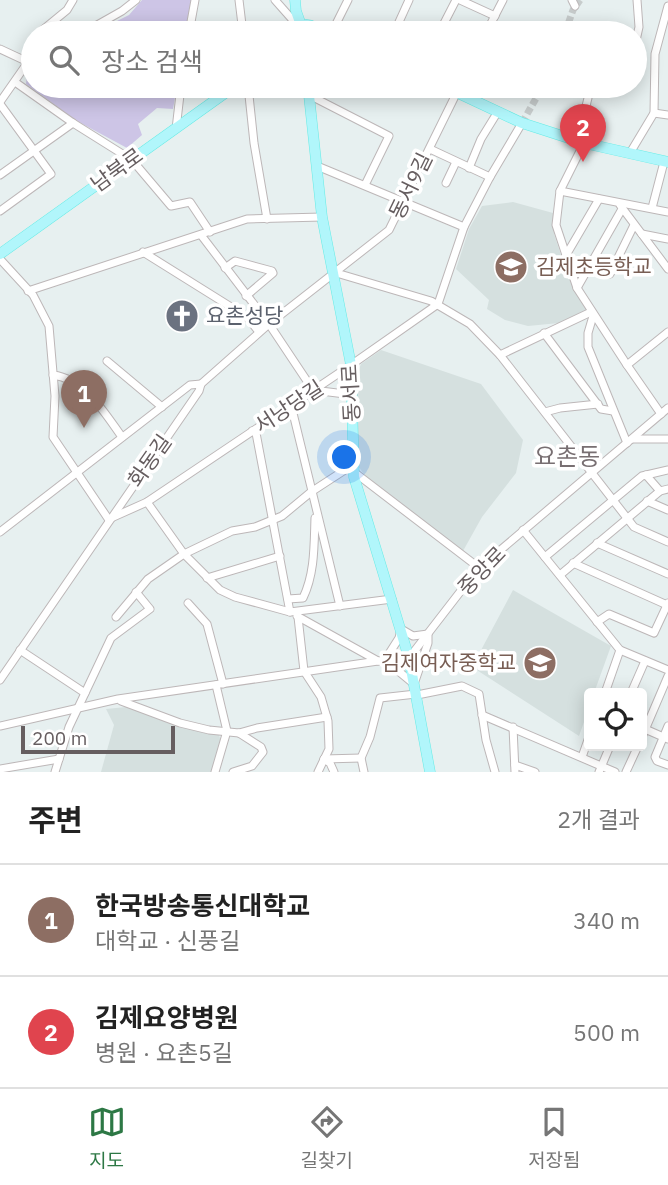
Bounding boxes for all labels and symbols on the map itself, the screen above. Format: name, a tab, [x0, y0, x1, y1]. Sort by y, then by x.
pin: 2	[560, 104, 606, 162]
street label: 남북로	[85, 141, 148, 198]
street label: 동서9길	[382, 148, 438, 223]
school or university icon: 김제초등학교	[492, 248, 530, 286]
place label: 김제초등학교	[536, 252, 652, 280]
church icon: 요촌성당	[163, 297, 201, 335]
place label: 요촌성당	[206, 301, 283, 329]
street label: 동서로	[335, 363, 365, 423]
pin: 1	[61, 370, 107, 428]
street label: 서낭당길	[248, 373, 328, 439]
street label: 화동길	[121, 429, 177, 492]
your location	[327, 440, 361, 474]
district label: 요촌동	[534, 440, 600, 472]
street label: 중앙로	[451, 540, 511, 601]
school or university icon: 김제여자중학교	[521, 644, 559, 682]
place label: 김제여자중학교	[381, 648, 516, 676]
scale bar	[21, 723, 175, 755]

